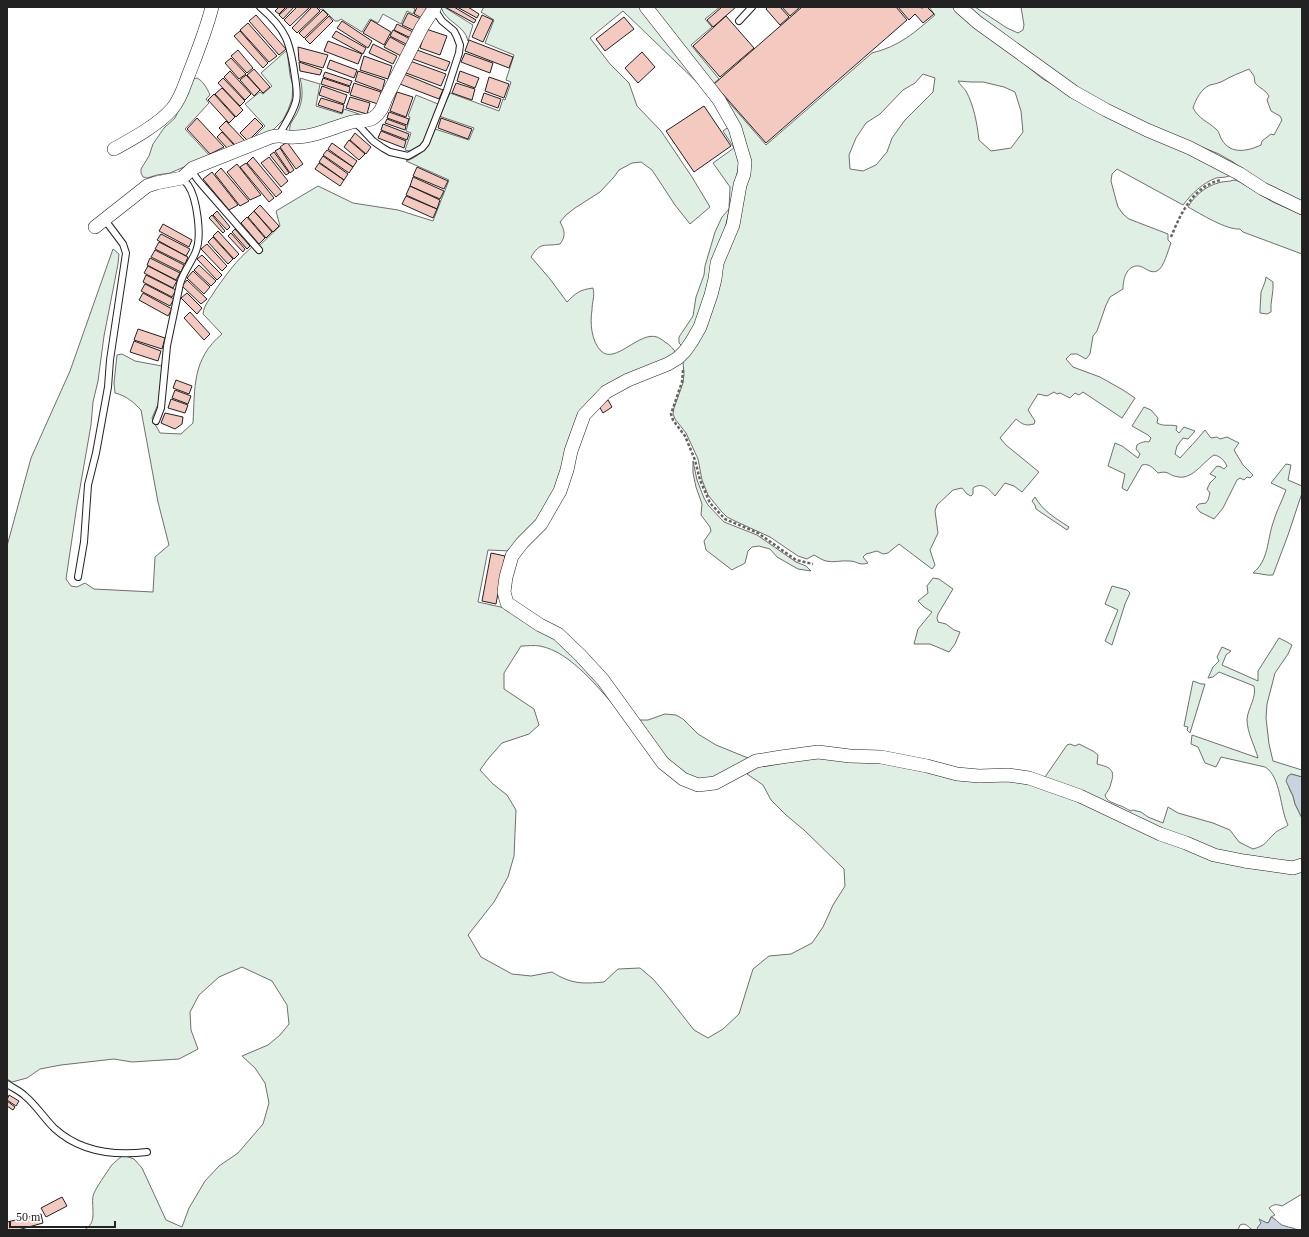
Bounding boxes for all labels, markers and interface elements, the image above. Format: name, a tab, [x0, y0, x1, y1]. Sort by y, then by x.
scale bar	[10, 1203, 115, 1229]
text: 50 m	[16, 1210, 41, 1224]

